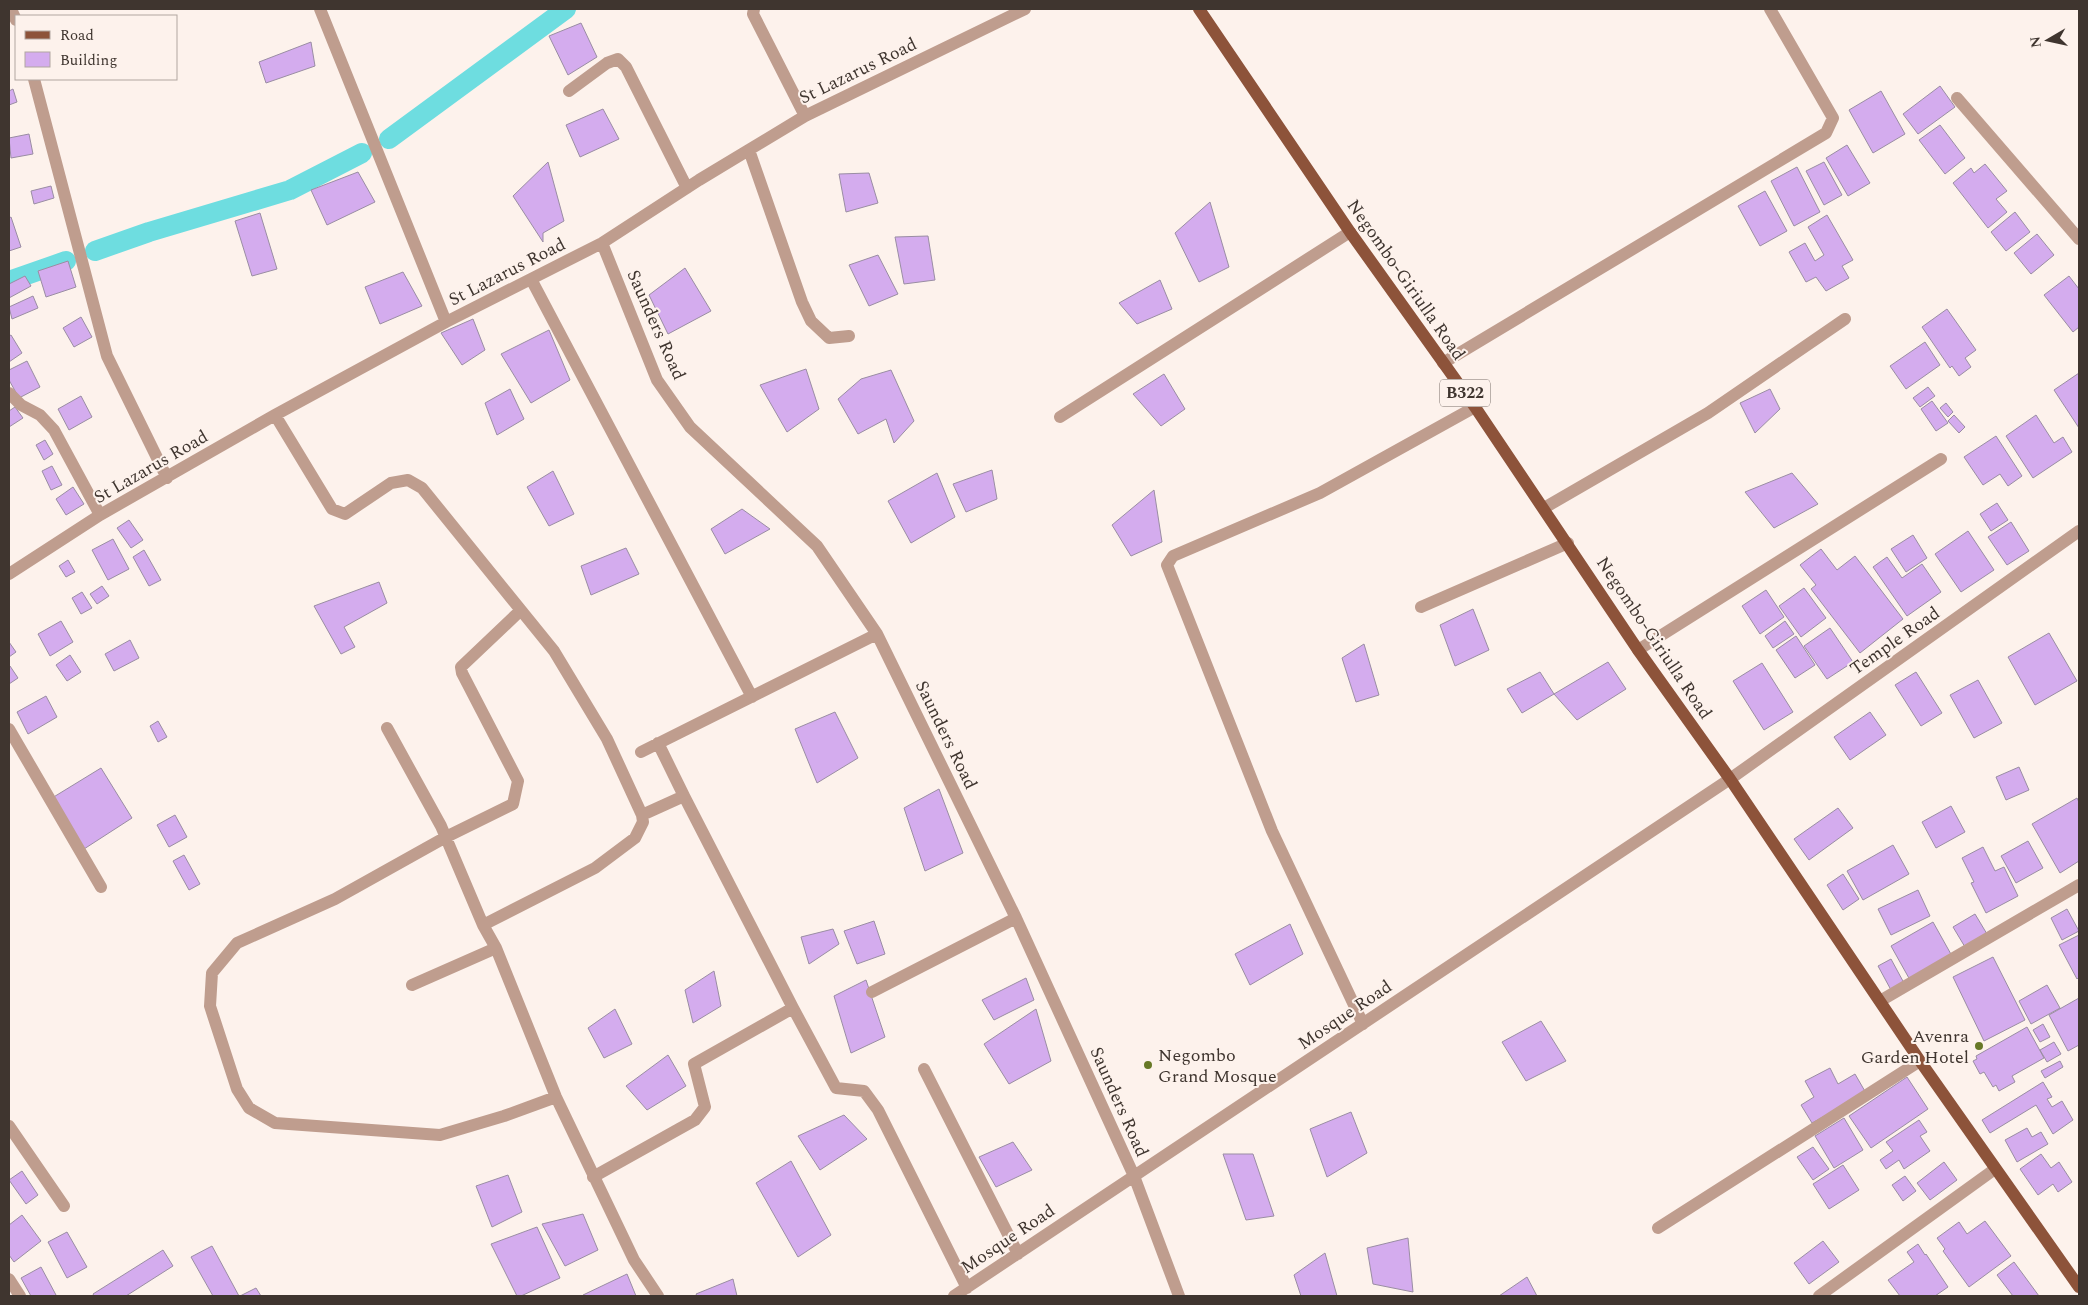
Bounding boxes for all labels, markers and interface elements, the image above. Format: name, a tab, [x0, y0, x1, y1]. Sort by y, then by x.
legend	[15, 15, 178, 80]
north arrow	[2023, 15, 2073, 65]
text: Road	[60, 24, 94, 47]
street label: St Lazarus Road	[794, 31, 922, 111]
text: N	[2024, 35, 2047, 49]
text: Building	[60, 49, 117, 72]
street label: Negombo-Giriulla Road	[1340, 194, 1472, 366]
street label: St Lazarus Road	[444, 231, 570, 313]
street label: Saunders Road	[620, 266, 692, 384]
road number: B322	[1440, 379, 1490, 406]
street label: St Lazarus Road	[89, 423, 213, 511]
street label: Negombo-Giriulla Road	[1589, 551, 1719, 725]
street label: Temple Road	[1844, 600, 1946, 682]
street label: Saunders Road	[908, 676, 984, 794]
street label: Mosque Road	[1292, 973, 1398, 1057]
place label: Avenra Garden Hotel	[1861, 1023, 1969, 1071]
marker: Avenra Garden Hotel	[1973, 1040, 1985, 1052]
place label: Negombo Grand Mosque	[1158, 1042, 1277, 1090]
street label: Saunders Road	[1083, 1043, 1155, 1161]
marker: Negombo Grand Mosque	[1142, 1059, 1154, 1071]
street label: Mosque Road	[955, 1197, 1061, 1281]

